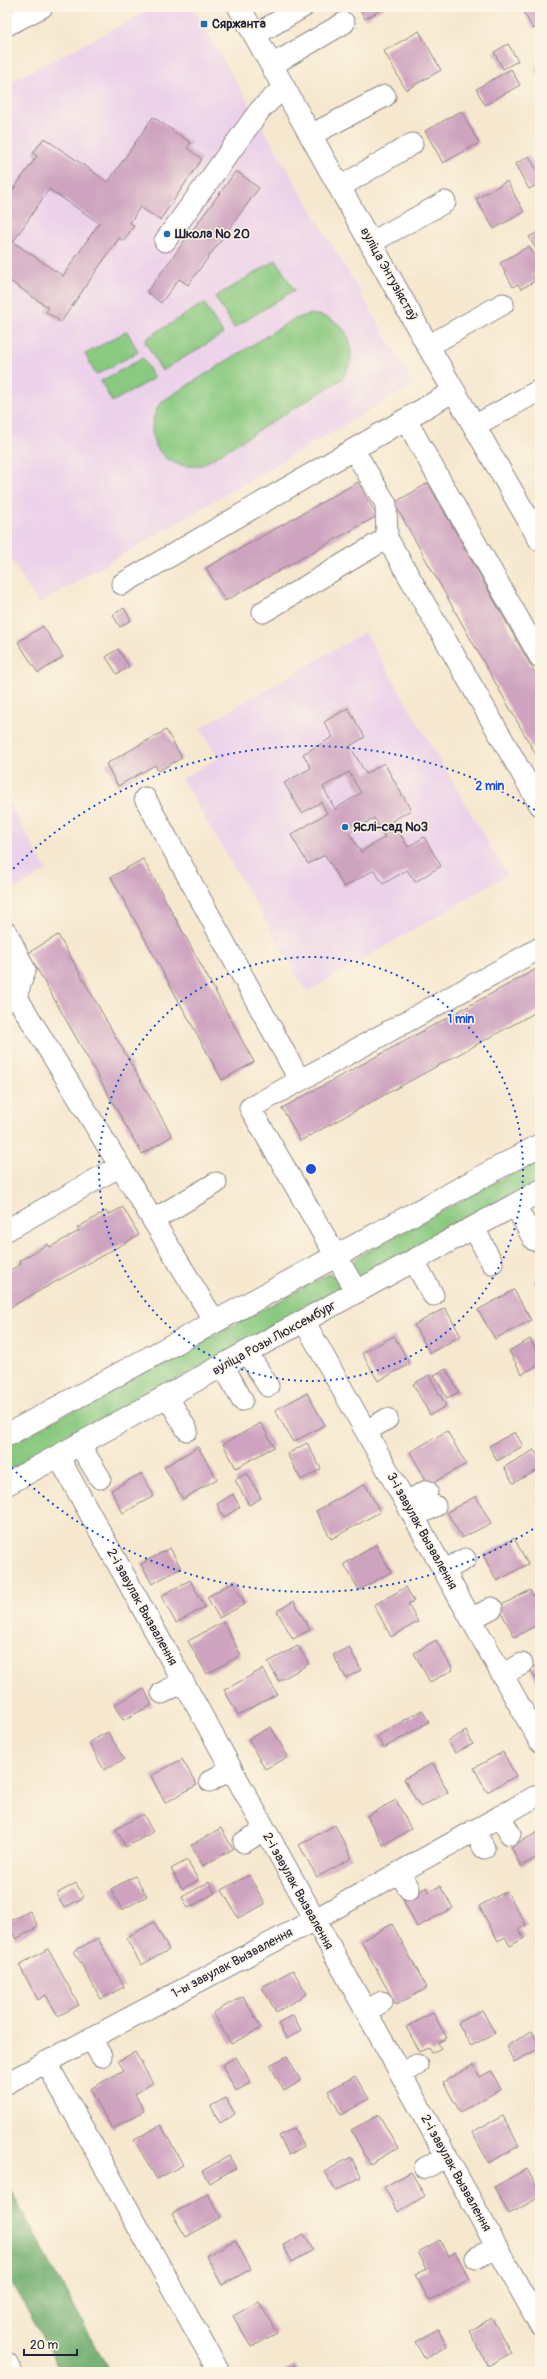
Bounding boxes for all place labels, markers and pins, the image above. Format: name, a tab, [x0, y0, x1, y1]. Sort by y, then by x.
place label: Сяржанта	[212, 16, 266, 32]
marker: Сяржанта	[199, 19, 209, 29]
place label: Школа № 20	[174, 226, 250, 242]
marker: Школа № 20	[162, 229, 172, 239]
place label: Яслі-сад №3	[353, 819, 428, 835]
marker: Яслі-сад №3	[340, 822, 350, 832]
centre of rings	[304, 1162, 318, 1176]

